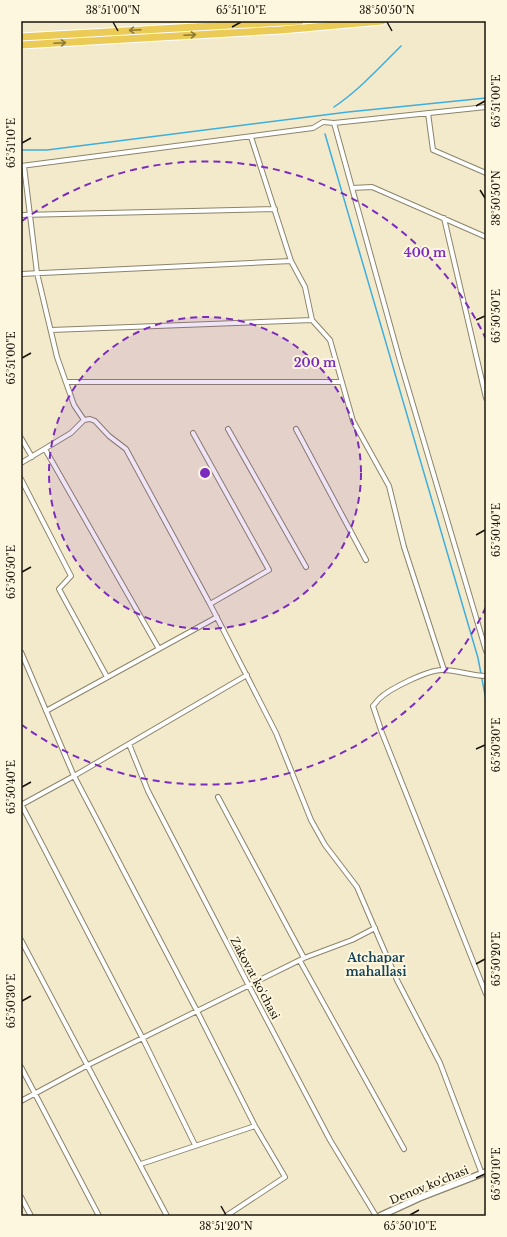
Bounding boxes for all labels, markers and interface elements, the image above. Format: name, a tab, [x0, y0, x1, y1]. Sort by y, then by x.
text: 38°51'00"N	[86, 4, 140, 17]
text: 65°51'10"E	[216, 4, 266, 17]
text: 38°50'50"N	[359, 4, 415, 17]
one-way arrow	[129, 27, 142, 34]
one-way arrow	[183, 32, 196, 39]
one-way arrow	[53, 39, 66, 46]
text: 65°51'00"E	[490, 75, 503, 127]
text: 65°51'10"E	[5, 118, 18, 168]
text: 38°50'50"N	[490, 170, 503, 226]
text: 400 m	[404, 245, 447, 260]
text: 65°50'50"E	[490, 289, 503, 343]
text: 65°51'00"E	[5, 332, 18, 384]
text: 200 m	[294, 355, 337, 370]
centre of rings	[198, 466, 212, 480]
text: 65°50'40"E	[490, 503, 503, 557]
text: 65°50'50"E	[5, 545, 18, 599]
text: 65°50'30"E	[490, 718, 503, 772]
text: 65°50'40"E	[5, 760, 18, 814]
text: 65°50'20"E	[490, 932, 503, 986]
street label: Zakovat ko'chasi	[227, 934, 283, 1022]
district label: Atchapar mahallasi	[346, 950, 407, 979]
text: 65°50'30"E	[5, 974, 18, 1028]
text: 65°50'10"E	[490, 1148, 503, 1200]
street label: Denov ko'chasi	[387, 1163, 471, 1207]
text: 38°51'20"N	[199, 1220, 253, 1233]
text: 65°50'10"E	[384, 1220, 436, 1233]

